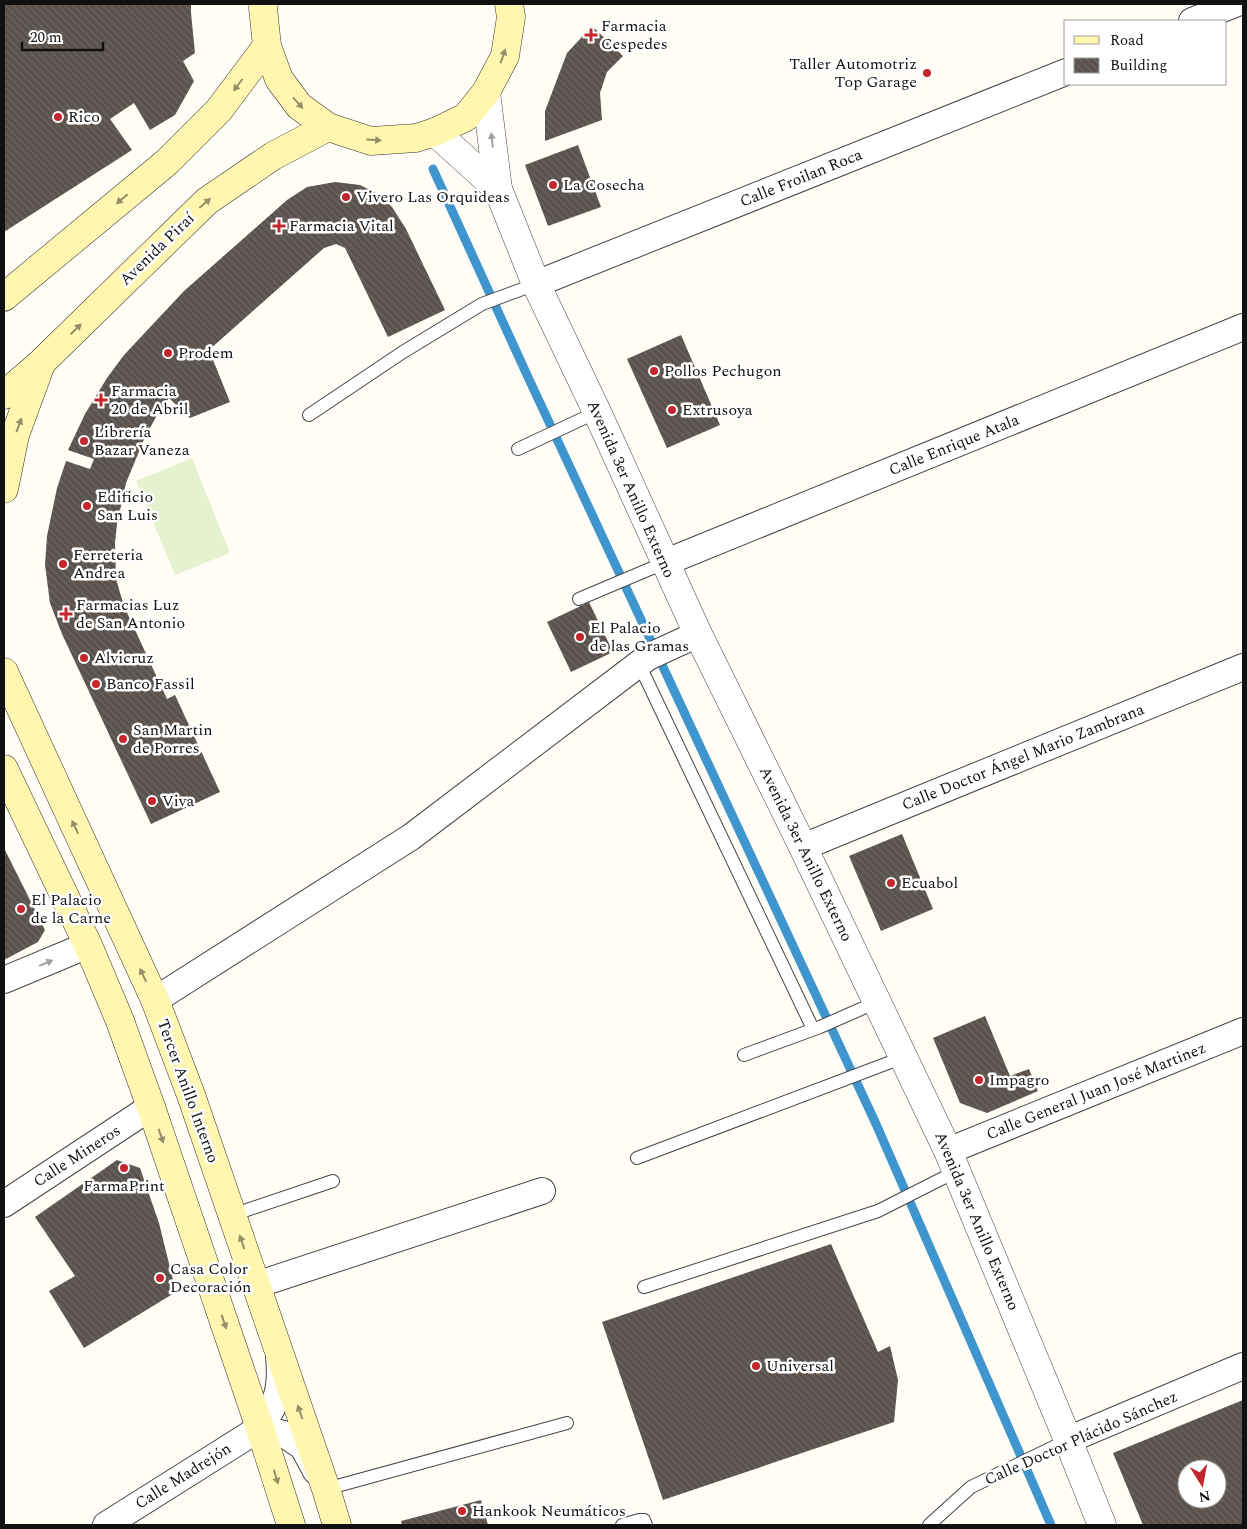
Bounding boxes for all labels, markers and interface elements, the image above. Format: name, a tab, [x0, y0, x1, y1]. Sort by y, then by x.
place label: Farmacia Cespedes	[601, 14, 668, 56]
scale bar	[22, 20, 104, 52]
legend	[1064, 20, 1227, 85]
text: 20 m	[30, 26, 62, 49]
marker: Farmacia Cespedes	[585, 29, 597, 41]
text: Road	[1110, 29, 1144, 52]
one-way arrow	[500, 48, 508, 63]
place label: Taller Automotriz Top Garage	[789, 52, 917, 94]
text: Building	[1110, 54, 1167, 77]
marker: Taller Automotriz Top Garage	[921, 67, 933, 79]
one-way arrow	[232, 78, 243, 91]
one-way arrow	[292, 97, 304, 109]
place label: Rico	[68, 105, 100, 129]
marker: Rico	[52, 111, 64, 123]
one-way arrow	[488, 132, 496, 148]
one-way arrow	[367, 136, 383, 144]
street label: Calle Froilan Roca	[736, 142, 866, 214]
place label: La Cosecha	[563, 173, 645, 197]
marker: La Cosecha	[547, 179, 559, 191]
place label: Vivero Las Orquideas	[356, 185, 510, 209]
marker: Vivero Las Orquideas	[340, 191, 352, 203]
one-way arrow	[116, 193, 129, 204]
one-way arrow	[199, 198, 212, 209]
street label: Avenida Piraí	[114, 206, 201, 291]
place label: Farmacia Vital	[289, 214, 394, 238]
marker: Farmacia Vital	[273, 220, 285, 232]
one-way arrow	[70, 323, 82, 335]
place label: Prodem	[178, 341, 234, 365]
marker: Prodem	[162, 347, 174, 359]
place label: Pollos Pechugon	[664, 359, 782, 383]
marker: Pollos Pechugon	[648, 365, 660, 377]
place label: Farmacia 20 de Abril	[111, 379, 188, 421]
marker: Farmacia 20 de Abril	[95, 394, 107, 406]
street label: Avenida 3er Anillo Externo	[581, 396, 681, 582]
place label: Extrusoya	[682, 398, 753, 422]
marker: Extrusoya	[666, 404, 678, 416]
street label: Calle Enrique Atala	[885, 408, 1023, 482]
one-way arrow	[16, 417, 23, 432]
place label: Librería Bazar Vaneza	[94, 420, 190, 462]
marker: Librería Bazar Vaneza	[78, 435, 90, 447]
place label: Edificio San Luis	[97, 485, 158, 527]
marker: Edificio San Luis	[81, 500, 93, 512]
place label: Ferreteria Andrea	[73, 543, 143, 585]
marker: Ferreteria Andrea	[57, 558, 69, 570]
place label: Farmacias Luz de San Antonio	[76, 593, 185, 635]
marker: Farmacias Luz de San Antonio	[60, 608, 72, 620]
place label: El Palacio de las Gramas	[590, 616, 689, 658]
marker: El Palacio de las Gramas	[574, 631, 586, 643]
place label: Alvicruz	[94, 646, 154, 670]
marker: Alvicruz	[78, 652, 90, 664]
place label: Banco Fassil	[106, 672, 195, 696]
marker: Banco Fassil	[90, 678, 102, 690]
street label: Calle Doctor Ángel Mario Zambrana	[898, 697, 1148, 817]
place label: San Martin de Porres	[133, 718, 212, 760]
marker: San Martin de Porres	[117, 733, 129, 745]
street label: Avenida 3er Anillo Externo	[753, 762, 859, 946]
place label: Viva	[162, 789, 195, 813]
marker: Viva	[146, 795, 158, 807]
one-way arrow	[71, 820, 79, 834]
place label: Ecuabol	[901, 871, 958, 895]
marker: Ecuabol	[885, 877, 897, 889]
place label: El Palacio de la Carne	[31, 888, 111, 930]
marker: El Palacio de la Carne	[15, 903, 27, 915]
one-way arrow	[39, 958, 53, 966]
one-way arrow	[139, 968, 147, 982]
street label: Tercer Anillo Interno	[151, 1016, 225, 1166]
street label: Calle General Juan José Martinez	[983, 1036, 1209, 1146]
place label: Impagro	[989, 1068, 1049, 1092]
marker: Impagro	[973, 1074, 985, 1086]
street label: Calle Mineros	[29, 1119, 125, 1193]
one-way arrow	[157, 1128, 165, 1143]
street label: Avenida 3er Anillo Externo	[928, 1128, 1026, 1314]
marker: FarmaPrint	[118, 1162, 130, 1174]
place label: FarmaPrint	[83, 1174, 165, 1198]
one-way arrow	[237, 1235, 245, 1250]
place label: Casa Color Decoración	[170, 1257, 251, 1299]
marker: Casa Color Decoración	[154, 1272, 166, 1284]
one-way arrow	[221, 1315, 229, 1330]
place label: Universal	[766, 1354, 834, 1378]
marker: Universal	[750, 1360, 762, 1372]
street label: Calle Doctor Plácido Sánchez	[980, 1384, 1182, 1492]
one-way arrow	[296, 1405, 303, 1420]
street label: Calle Madrejón	[130, 1437, 236, 1515]
north arrow	[1177, 1459, 1227, 1509]
one-way arrow	[272, 1469, 280, 1484]
text: N	[1197, 1485, 1212, 1508]
place label: Hankook Neumáticos	[472, 1499, 626, 1523]
marker: Hankook Neumáticos	[456, 1505, 468, 1517]

